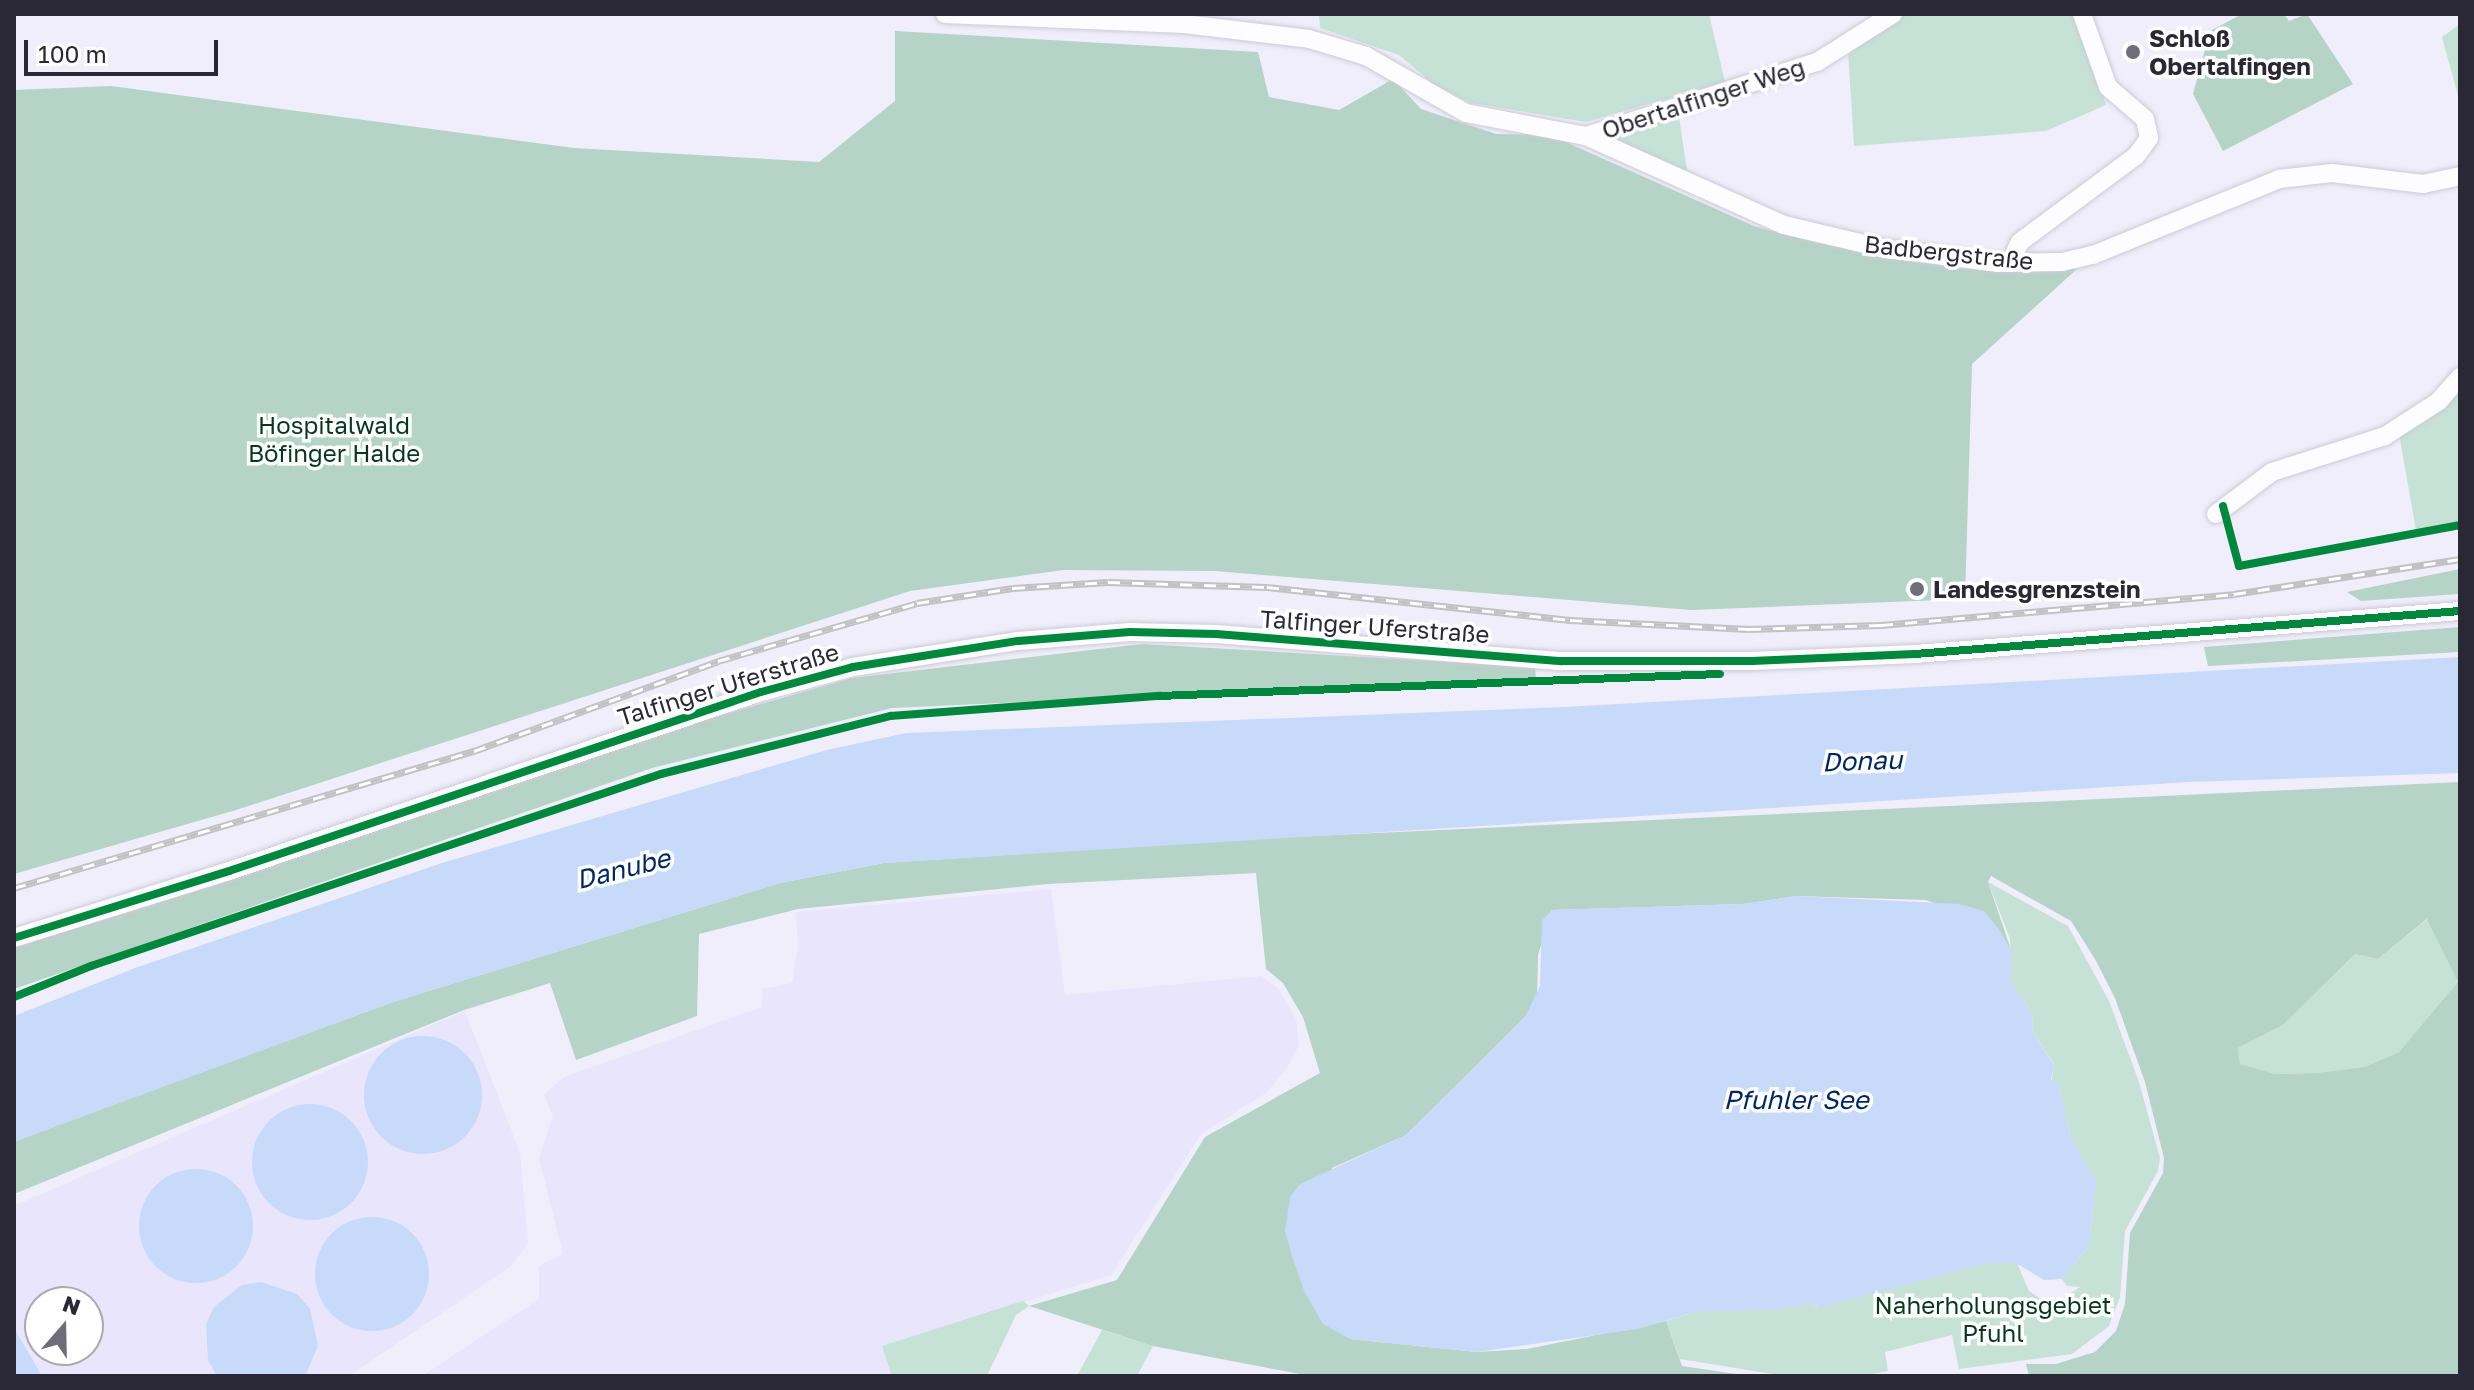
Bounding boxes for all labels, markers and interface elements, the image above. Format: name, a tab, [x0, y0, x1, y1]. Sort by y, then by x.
scale bar	[28, 24, 222, 74]
place label: Schloß Obertalfingen	[2149, 24, 2311, 80]
text: 100 m	[38, 39, 107, 68]
marker: Schloß Obertalfingen	[2124, 43, 2142, 61]
street label: Obertalfinger Weg	[1598, 52, 1808, 144]
street label: Badbergstraße	[1863, 229, 2035, 275]
park label: Hospitalwald Böfinger Halde	[248, 411, 420, 467]
place label: Landesgrenzstein	[1933, 575, 2141, 603]
marker: Landesgrenzstein	[1908, 580, 1926, 598]
street label: Talfinger Uferstraße	[1259, 604, 1491, 648]
street label: Talfinger Uferstraße	[614, 637, 842, 731]
water label: Donau	[1821, 744, 1903, 778]
water label: Danube	[573, 842, 673, 896]
water label: Pfuhler See	[1723, 1084, 1869, 1116]
north arrow	[24, 1286, 104, 1366]
text: N	[59, 1289, 84, 1320]
park label: Naherholungsgebiet Pfuhl	[1875, 1291, 2111, 1347]

